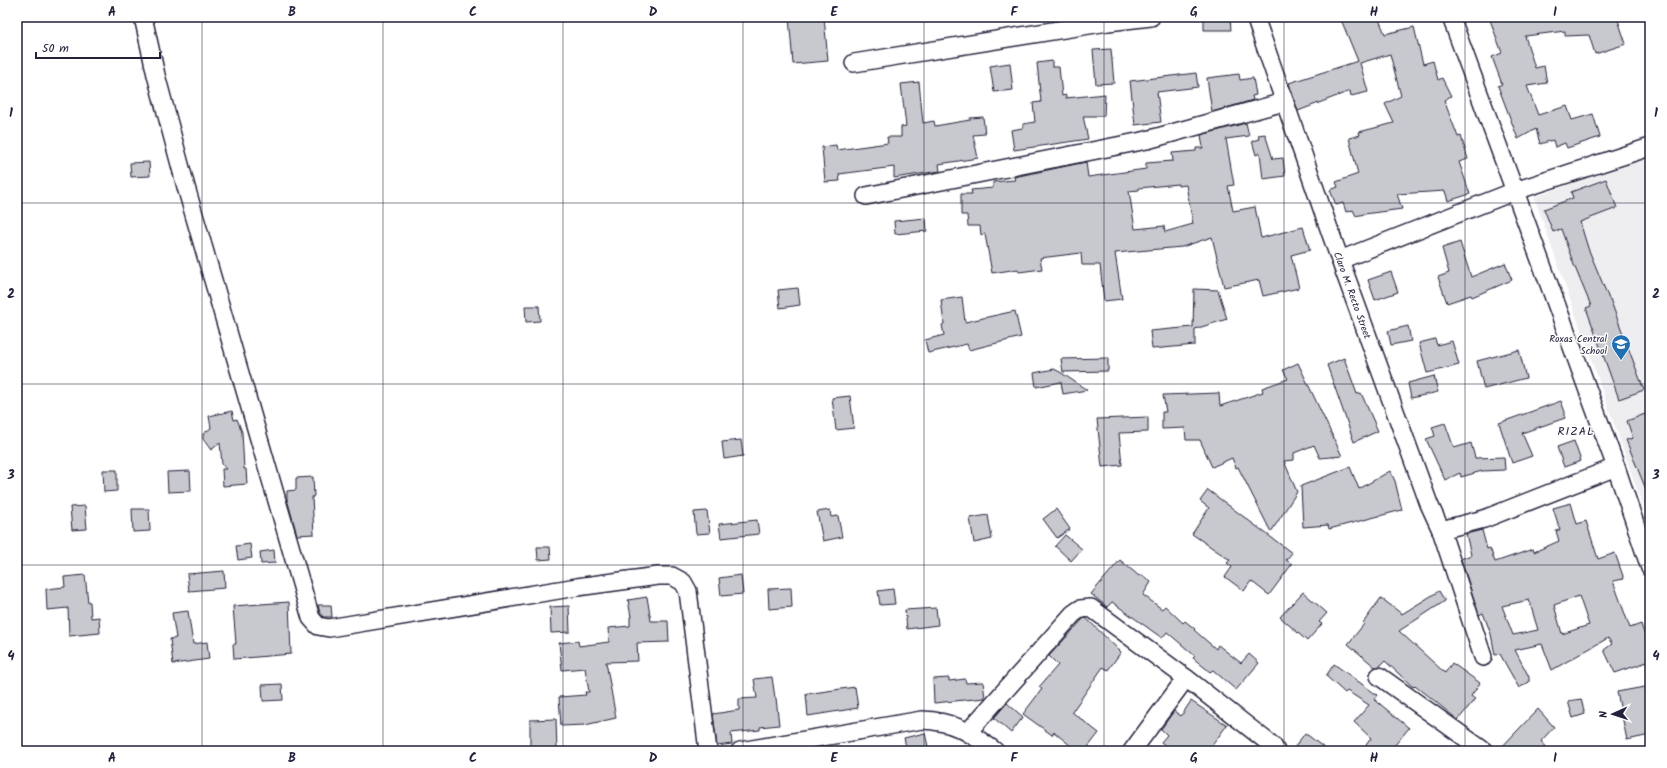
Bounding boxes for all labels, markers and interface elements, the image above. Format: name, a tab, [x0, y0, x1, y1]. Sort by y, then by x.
text: A	[108, 2, 116, 23]
text: B	[288, 2, 296, 23]
text: C	[469, 2, 477, 23]
text: D	[649, 2, 658, 23]
text: E	[830, 2, 838, 23]
text: F	[1010, 2, 1018, 23]
text: G	[1190, 2, 1198, 23]
text: H	[1370, 2, 1379, 23]
text: I	[1553, 2, 1557, 23]
scale bar	[36, 34, 160, 60]
text: 50 m	[42, 39, 69, 58]
text: 1	[9, 103, 13, 124]
text: 1	[1654, 103, 1658, 124]
street label: Claro M. Recto Street	[1329, 249, 1375, 341]
text: 2	[7, 284, 15, 305]
text: 2	[1652, 284, 1660, 305]
place label: Roxas Central School	[1549, 331, 1608, 359]
school or university icon: Roxas Central School	[1610, 333, 1632, 361]
district label: RIZAL	[1557, 422, 1595, 441]
text: 3	[6, 465, 15, 486]
text: 3	[1651, 465, 1660, 486]
text: 4	[7, 646, 15, 667]
text: 4	[1652, 646, 1660, 667]
north arrow	[1593, 694, 1633, 734]
text: N	[1595, 710, 1613, 718]
text: A	[108, 748, 116, 768]
text: B	[288, 748, 296, 768]
text: C	[469, 748, 477, 768]
text: D	[649, 748, 658, 768]
text: E	[830, 748, 838, 768]
text: F	[1010, 748, 1018, 768]
text: G	[1190, 748, 1198, 768]
text: H	[1370, 748, 1379, 768]
text: I	[1553, 748, 1557, 768]

